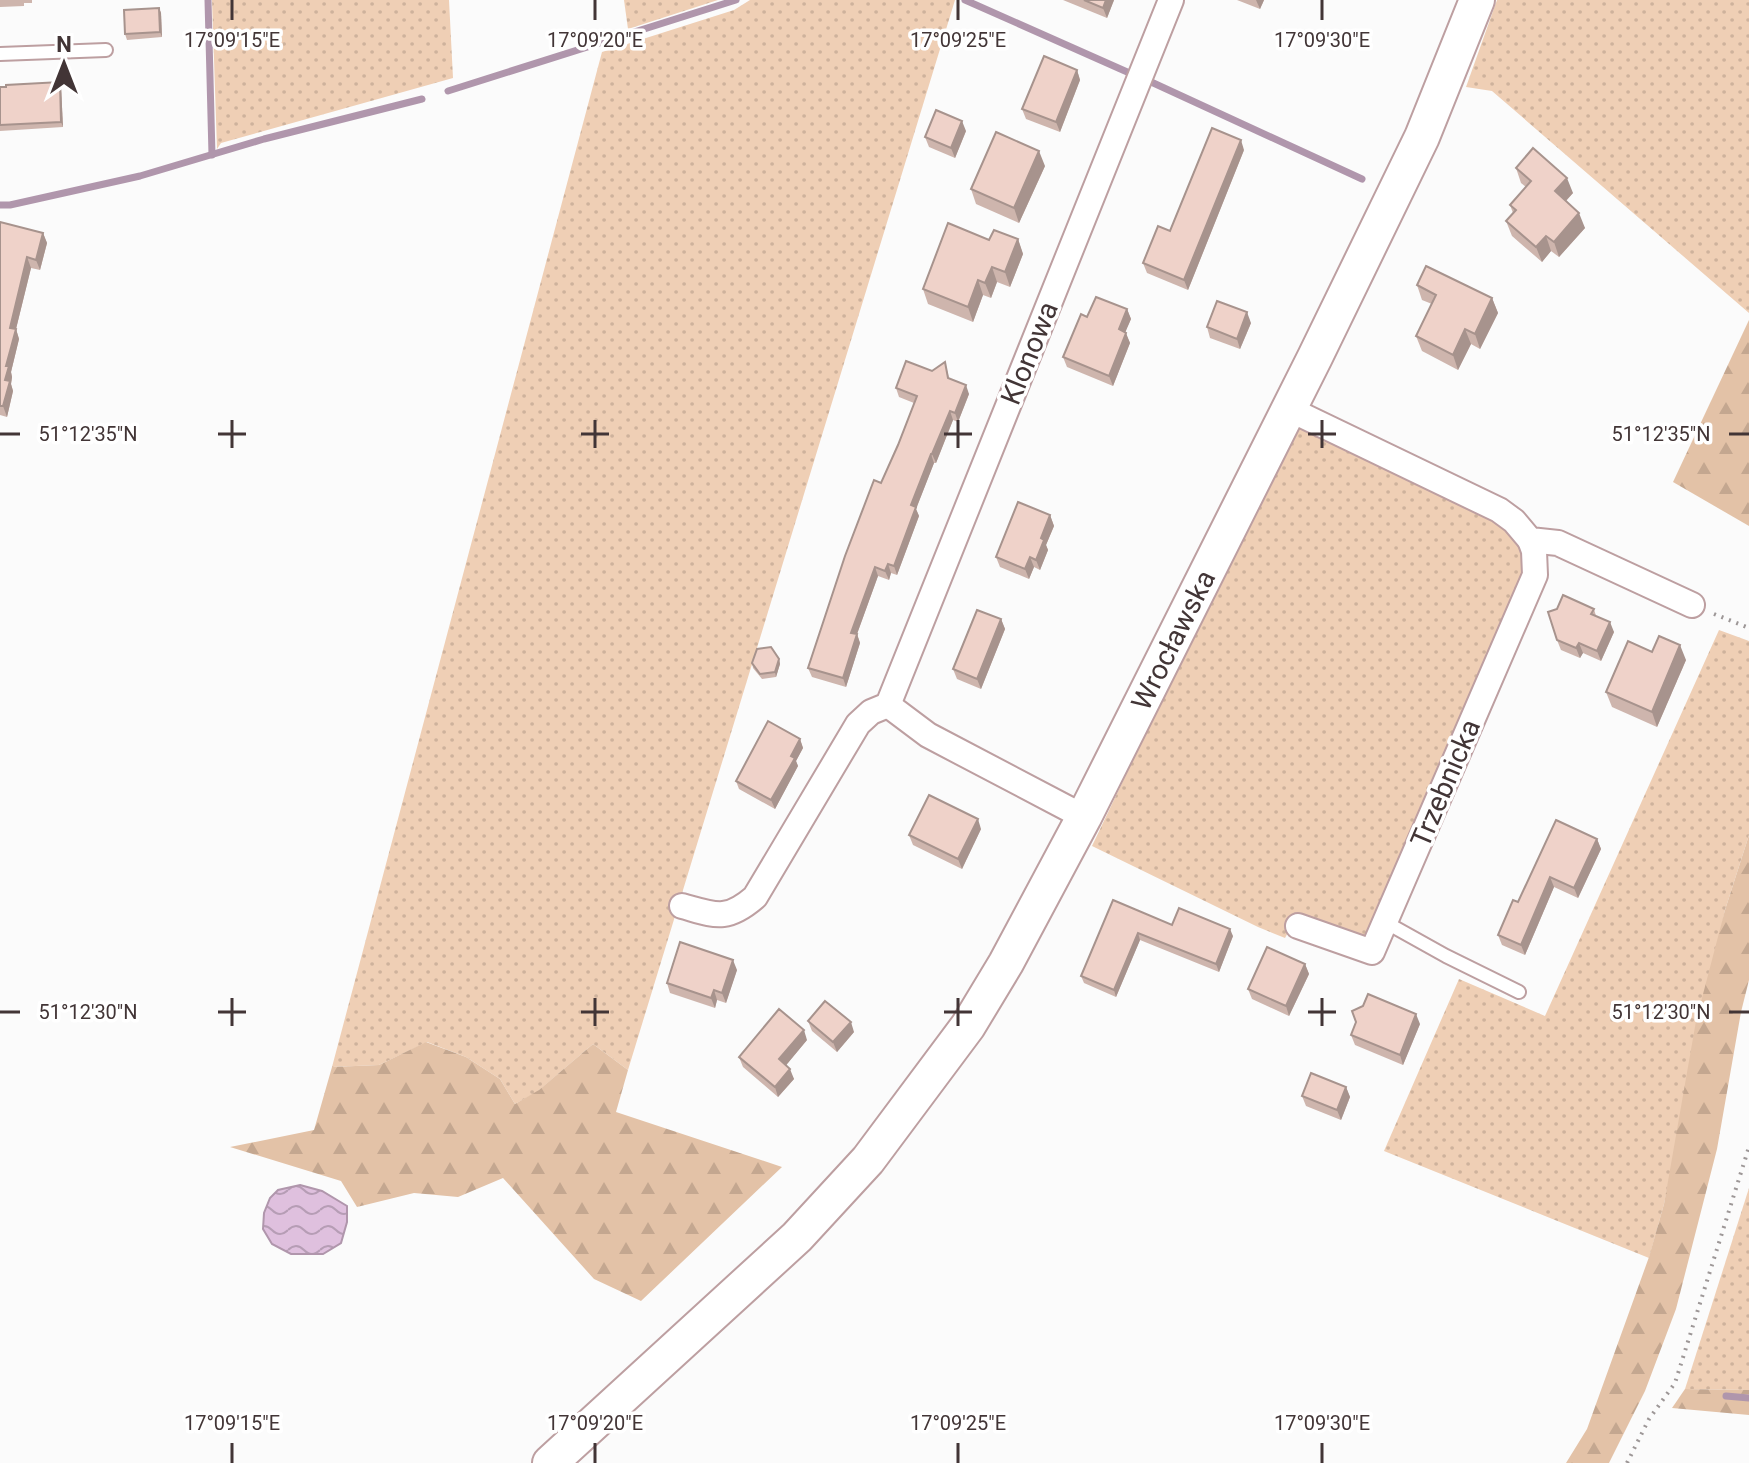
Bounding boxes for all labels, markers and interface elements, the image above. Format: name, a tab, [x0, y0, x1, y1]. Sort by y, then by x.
north arrow	[24, 24, 104, 104]
text: 17°09'15"E	[184, 28, 280, 52]
text: 17°09'20"E	[547, 28, 643, 52]
text: 17°09'25"E	[910, 28, 1006, 52]
text: 17°09'30"E	[1274, 28, 1370, 52]
text: N	[56, 32, 72, 57]
street label: Klonowa	[994, 297, 1065, 409]
text: 51°12'35"N	[38, 422, 138, 446]
text: 51°12'35"N	[1611, 422, 1711, 446]
street label: Wrocławska	[1124, 565, 1222, 716]
street label: Trzebnicka	[1404, 714, 1487, 852]
text: 51°12'30"N	[38, 1000, 138, 1024]
text: 51°12'30"N	[1611, 1000, 1711, 1024]
text: 17°09'15"E	[184, 1411, 280, 1435]
text: 17°09'20"E	[547, 1411, 643, 1435]
text: 17°09'25"E	[910, 1411, 1006, 1435]
text: 17°09'30"E	[1274, 1411, 1370, 1435]

